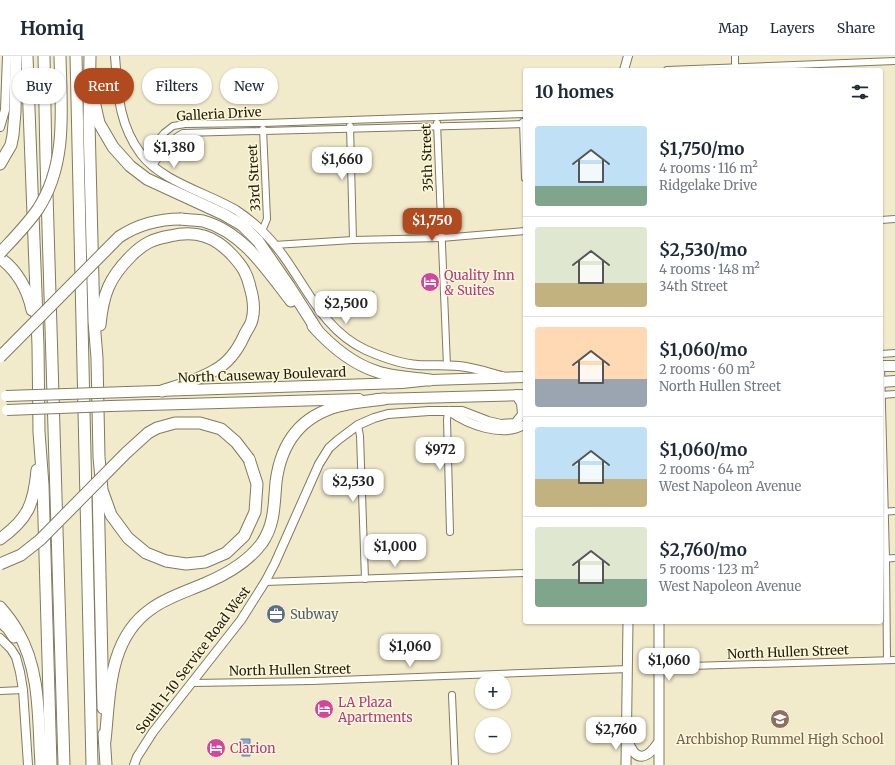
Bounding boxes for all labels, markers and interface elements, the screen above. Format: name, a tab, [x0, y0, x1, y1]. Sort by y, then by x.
text: Homiq	[20, 16, 84, 40]
text: Map	[718, 19, 748, 37]
text: Layers	[770, 19, 815, 37]
text: Share	[837, 19, 875, 37]
chip: Buy	[12, 68, 66, 104]
chip: Rent	[74, 68, 134, 104]
chip: Filters	[142, 68, 212, 104]
chip: New	[220, 68, 278, 104]
text: 10 homes	[535, 81, 614, 103]
icon: filters	[849, 81, 871, 103]
street label: Galleria Drive	[176, 103, 262, 125]
street label: 35th Street	[417, 124, 437, 192]
pin: $1,380	[141, 135, 207, 169]
text: $1,750/mo	[659, 138, 745, 160]
text: $1,380	[153, 139, 195, 156]
icon: home	[567, 142, 615, 190]
street label: 33rd Street	[244, 144, 264, 212]
pin: $1,660	[309, 147, 375, 181]
text: $1,660	[321, 151, 363, 168]
text: 4 rooms · 116 m²	[659, 160, 758, 177]
text: Ridgelake Drive	[659, 177, 757, 194]
pin: $1,750	[399, 208, 465, 242]
text: $1,750	[412, 212, 452, 229]
text: $2,530/mo	[659, 239, 747, 261]
icon: home	[567, 243, 615, 291]
text: 4 rooms · 148 m²	[659, 261, 760, 278]
place label: Quality Inn & Suites	[444, 267, 515, 299]
hotel icon: Quality Inn & Suites	[419, 271, 441, 293]
text: 34th Street	[659, 278, 728, 295]
pin: $2,500	[313, 291, 379, 325]
text: $2,500	[324, 295, 368, 312]
text: $1,060/mo	[659, 339, 747, 361]
icon: home	[567, 343, 615, 391]
text: 2 rooms · 60 m²	[659, 361, 755, 378]
street label: North Causeway Boulevard	[178, 364, 347, 386]
text: North Hullen Street	[659, 378, 781, 395]
pin: $972	[416, 437, 464, 471]
text: $1,060/mo	[659, 439, 747, 461]
text: $972	[424, 441, 456, 458]
icon: home	[567, 443, 615, 491]
text: 2 rooms · 64 m²	[659, 461, 755, 478]
pin: $2,530	[320, 469, 386, 503]
text: $2,530	[332, 473, 374, 490]
text: West Napoleon Avenue	[659, 478, 801, 495]
pin: $1,000	[362, 534, 428, 568]
text: $1,000	[373, 538, 417, 555]
text: $2,760/mo	[659, 539, 747, 561]
icon: home	[567, 543, 615, 591]
text: 5 rooms · 123 m²	[659, 561, 759, 578]
text: West Napoleon Avenue	[659, 578, 801, 595]
street label: South I-10 Service Road West	[132, 583, 254, 737]
office icon: Subway	[265, 603, 287, 625]
place label: Subway	[290, 606, 339, 623]
pin: $1,060	[377, 634, 443, 668]
text: $1,060	[389, 638, 431, 655]
street label: North Hullen Street	[727, 641, 849, 663]
pin: $1,060	[636, 648, 702, 682]
text: $1,060	[648, 652, 690, 669]
street label: North Hullen Street	[229, 660, 351, 680]
map controls	[475, 673, 511, 753]
button: +	[475, 673, 511, 709]
place label: LA Plaza Apartments	[337, 694, 413, 726]
hotel icon: LA Plaza Apartments	[313, 698, 335, 720]
school or university icon: Archbishop Rummel High School	[769, 708, 791, 730]
button: −	[475, 717, 511, 753]
pin: $2,760	[583, 717, 649, 751]
text: $2,760	[595, 721, 637, 738]
place label: Archbishop Rummel High School	[675, 731, 884, 748]
hotel icon: Clarion	[205, 737, 227, 759]
place label: Clarion	[230, 740, 276, 757]

